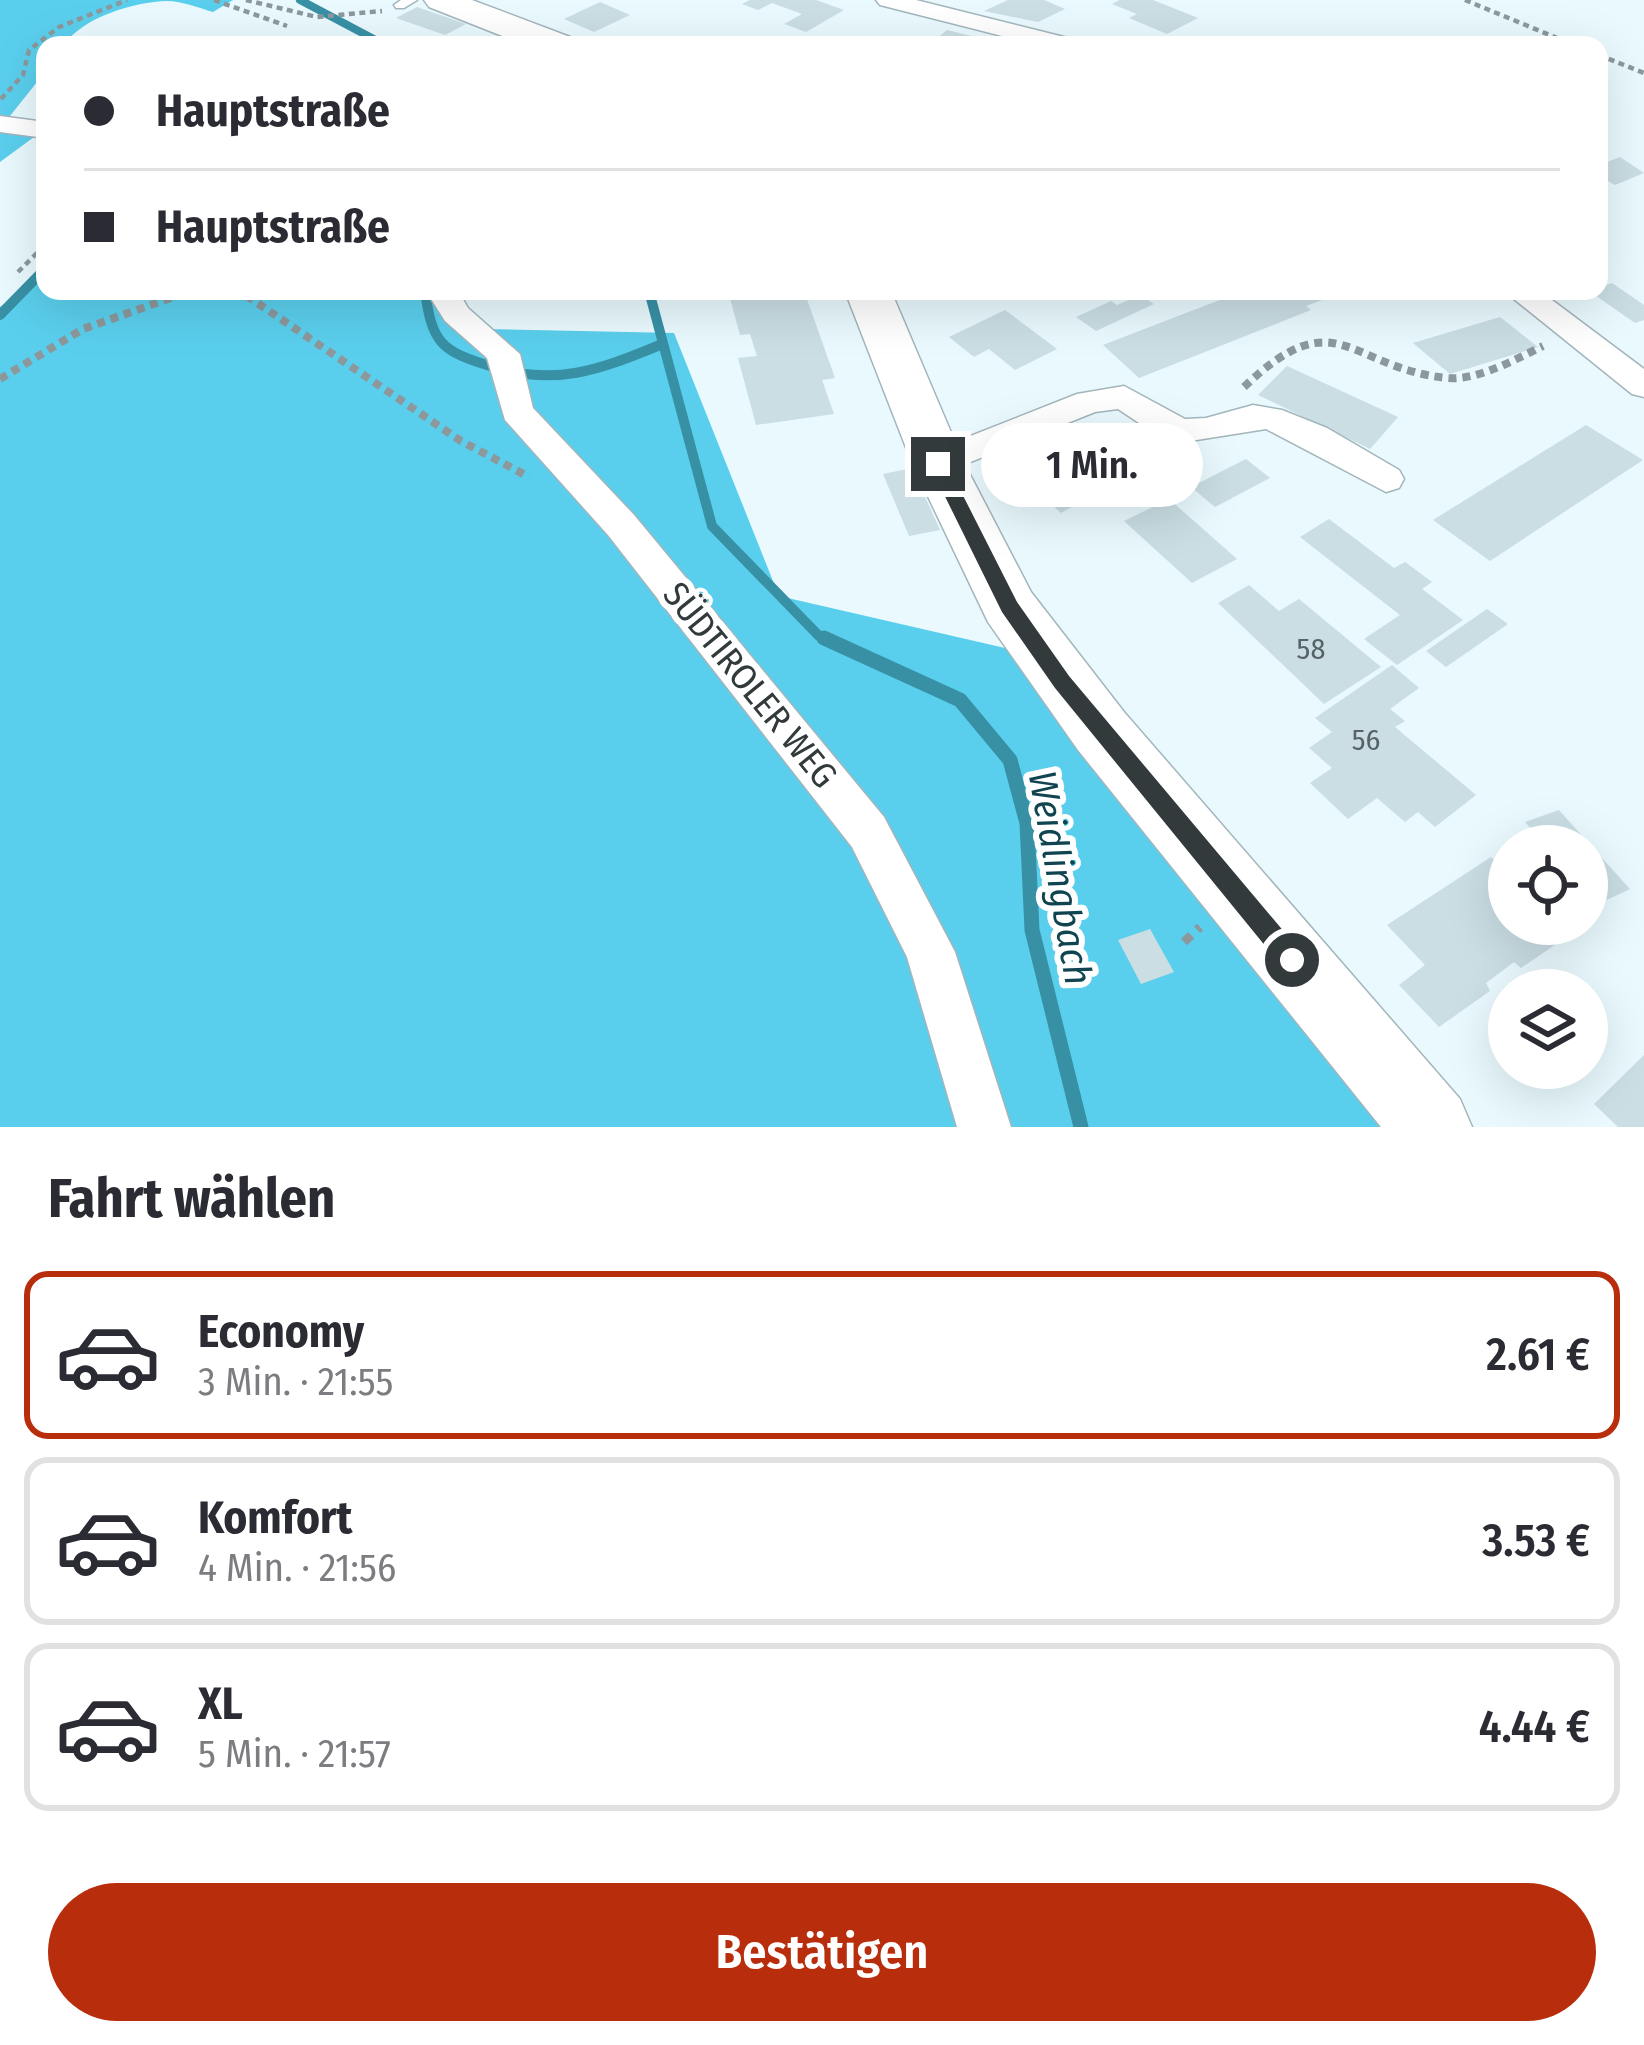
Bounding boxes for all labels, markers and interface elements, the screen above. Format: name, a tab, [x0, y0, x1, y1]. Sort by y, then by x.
text: Hauptstraße	[156, 84, 390, 138]
text: Hauptstraße	[156, 200, 390, 254]
callout: 1 Min.	[980, 422, 1202, 506]
route end	[911, 437, 965, 491]
text: 1 Min.	[1046, 442, 1138, 488]
street label: SÜDTIROLER WEG	[654, 573, 846, 797]
house number: 58	[1297, 631, 1325, 667]
house number: 56	[1352, 722, 1380, 758]
water label: Weidlingbach	[1019, 768, 1101, 988]
map controls	[1488, 825, 1608, 1089]
button: locate	[1488, 825, 1608, 945]
route start	[1265, 933, 1319, 987]
button: layers	[1488, 969, 1608, 1089]
text: Fahrt wählen	[48, 1167, 335, 1231]
icon: car	[54, 1301, 162, 1409]
text: Economy	[198, 1305, 364, 1359]
text: 2.61 €	[1486, 1328, 1590, 1382]
text: 3 Min. · 21:55	[198, 1359, 393, 1405]
icon: car	[54, 1487, 162, 1595]
text: Komfort	[198, 1491, 352, 1545]
text: 3.53 €	[1482, 1514, 1590, 1568]
text: 4 Min. · 21:56	[198, 1545, 396, 1591]
icon: car	[54, 1673, 162, 1781]
text: XL	[198, 1677, 243, 1731]
text: 4.44 €	[1479, 1700, 1590, 1754]
text: 5 Min. · 21:57	[198, 1731, 391, 1777]
button: Bestätigen	[48, 1883, 1596, 2021]

